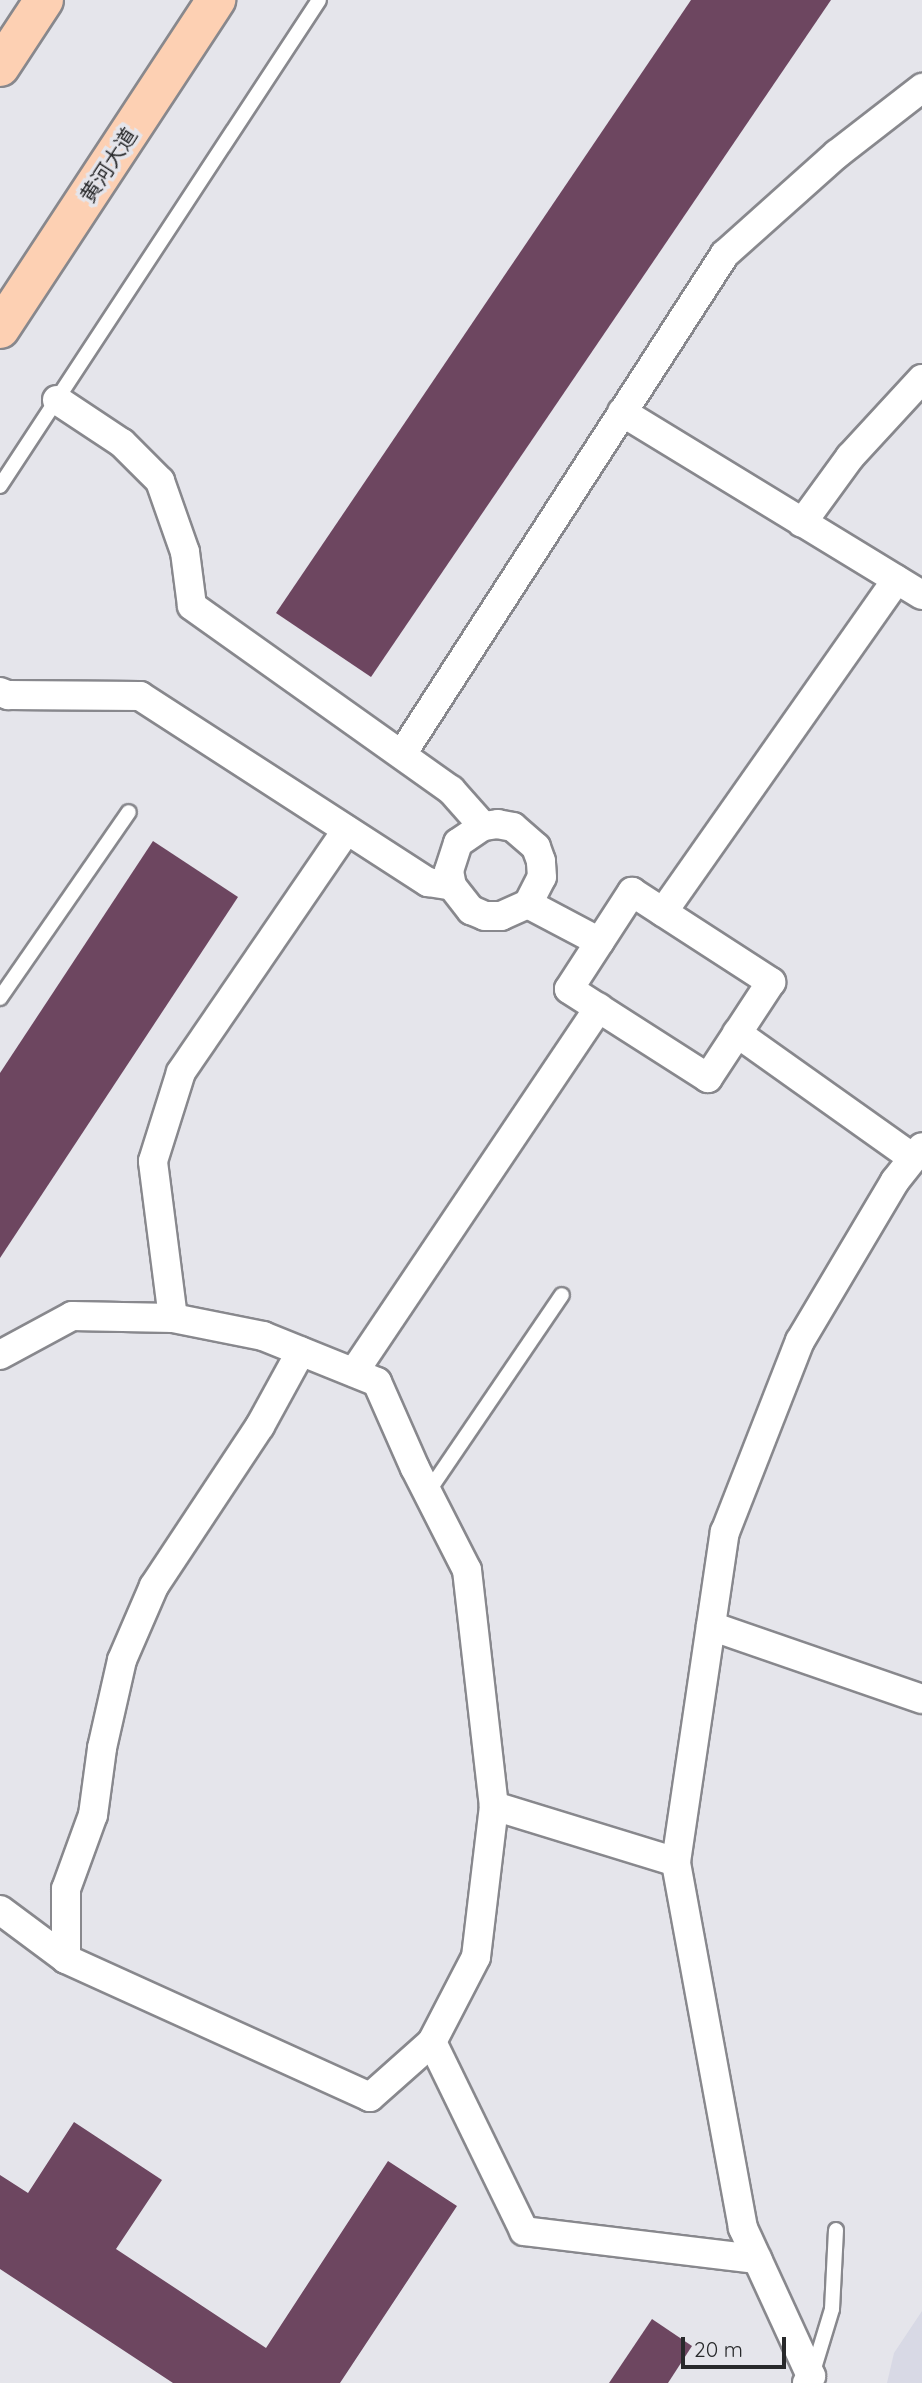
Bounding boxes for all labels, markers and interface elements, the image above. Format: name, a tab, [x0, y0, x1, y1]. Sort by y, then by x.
street label: 黄河大道	[75, 123, 141, 207]
scale bar	[684, 2324, 789, 2368]
text: 20 m	[694, 2336, 743, 2362]

